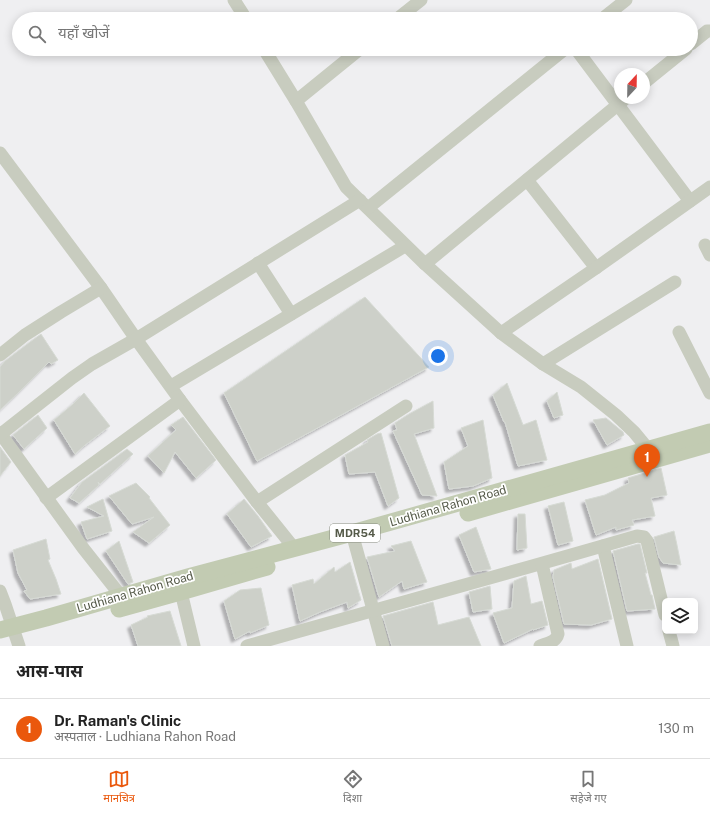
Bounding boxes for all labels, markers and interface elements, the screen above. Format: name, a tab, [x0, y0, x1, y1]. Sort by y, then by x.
search box	[12, 12, 698, 56]
icon: search	[26, 23, 48, 45]
text: यहाँ खोजें	[58, 24, 109, 41]
north arrow	[614, 68, 650, 104]
your location	[428, 346, 448, 366]
pin: 1	[634, 444, 660, 477]
street label: Ludhiana Rahon Road	[388, 483, 508, 529]
road number: MDR54	[330, 524, 380, 542]
street label: Ludhiana Rahon Road	[75, 569, 195, 615]
map controls	[662, 598, 698, 634]
button: layers	[662, 598, 698, 634]
text: आस-पास	[16, 661, 83, 681]
text: Dr. Raman's Clinic	[54, 712, 181, 729]
text: 1	[26, 721, 32, 736]
text: 130 m	[658, 721, 694, 736]
text: अस्पताल · Ludhiana Rahon Road	[54, 729, 236, 744]
tab: मानचित्र	[103, 768, 135, 806]
tab: दिशा	[342, 768, 364, 806]
tab: सहेजे गए	[570, 768, 607, 806]

